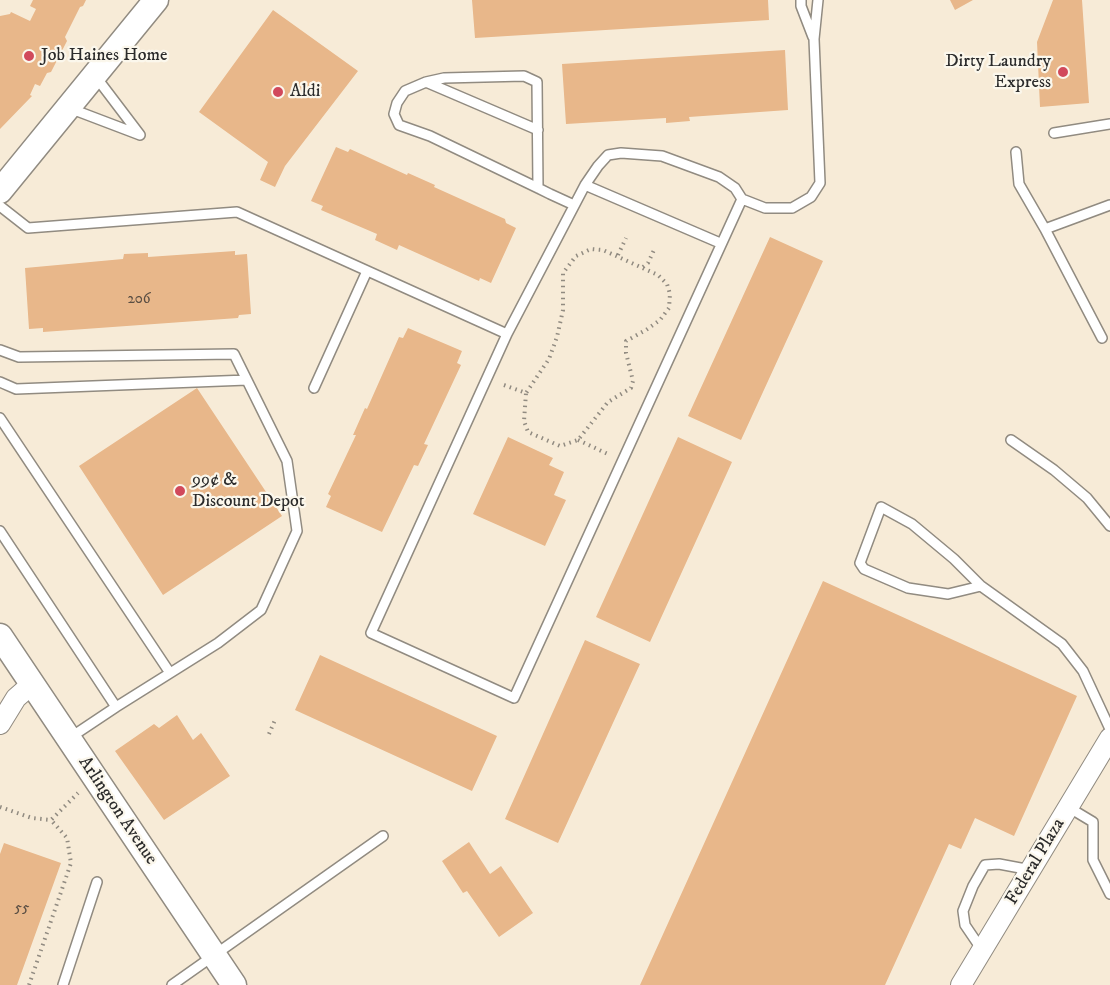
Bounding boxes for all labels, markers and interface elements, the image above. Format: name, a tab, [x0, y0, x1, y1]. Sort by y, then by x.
place label: Job Haines Home	[41, 45, 167, 67]
marker: Job Haines Home	[22, 49, 36, 63]
place label: Dirty Laundry Express	[945, 51, 1051, 94]
marker: Dirty Laundry Express	[1056, 65, 1070, 79]
place label: Aldi	[290, 81, 320, 103]
marker: Aldi	[271, 85, 285, 99]
house number: 206	[127, 291, 151, 309]
place label: 99¢ & Discount Depot	[192, 470, 305, 512]
marker: 99¢ & Discount Depot	[173, 484, 187, 498]
street label: Arlington Avenue	[73, 753, 161, 869]
street label: Federal Plaza	[1002, 815, 1070, 909]
house number: 55	[15, 900, 29, 918]

